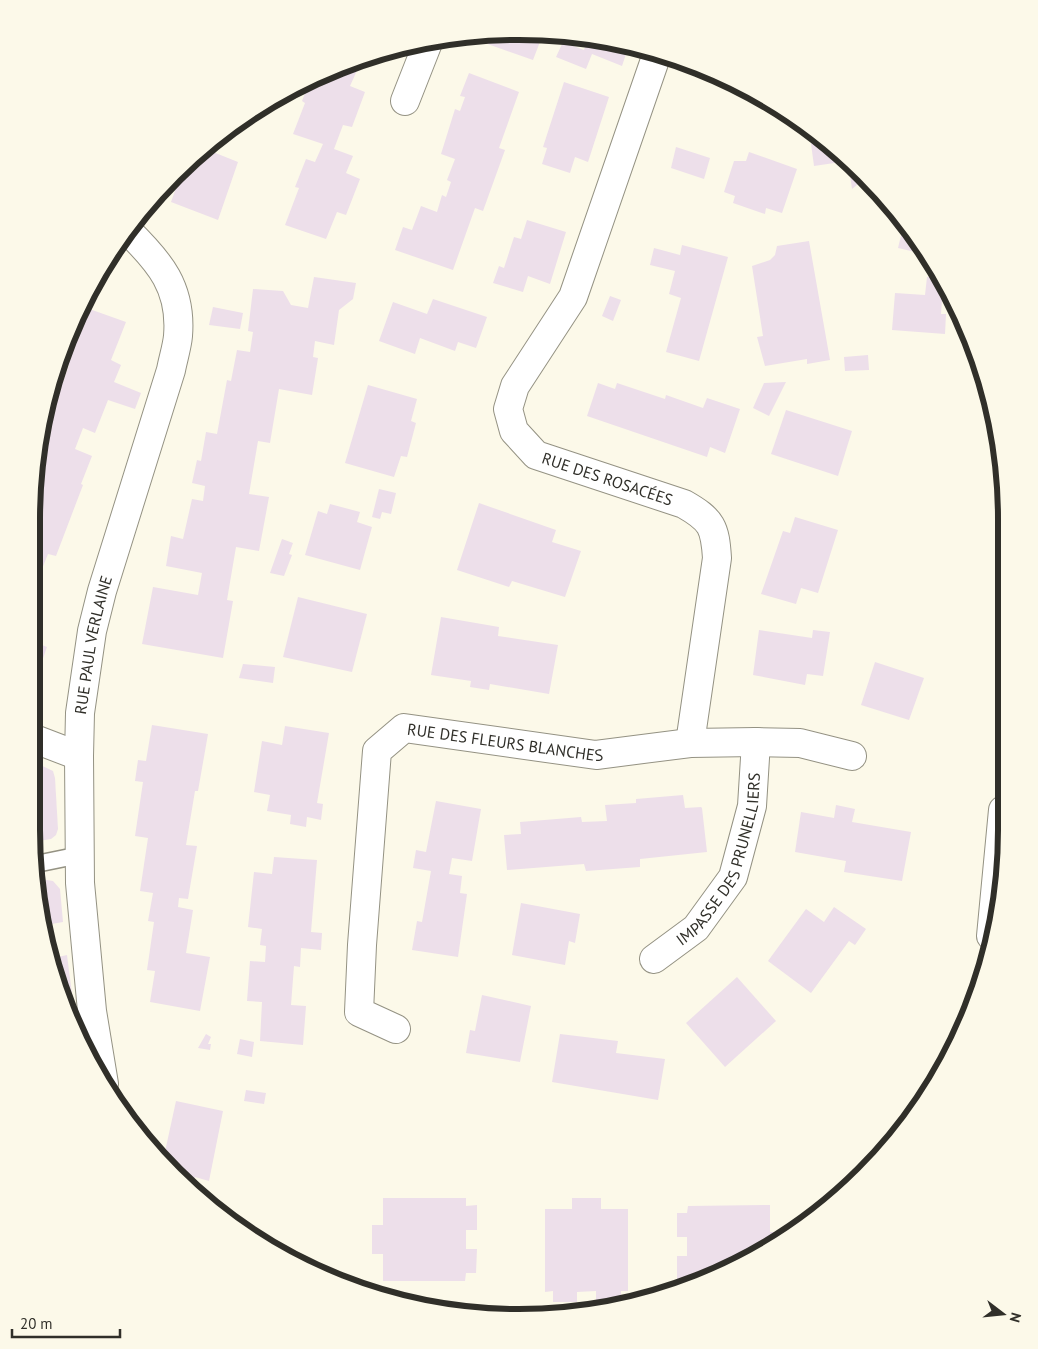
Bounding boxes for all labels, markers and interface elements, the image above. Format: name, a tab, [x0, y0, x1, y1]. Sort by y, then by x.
street label: RUE DES ROSACÉES	[539, 448, 675, 510]
street label: RUE PAUL VERLAINE	[70, 573, 116, 715]
street label: RUE DES FLEURS BLANCHES	[406, 719, 604, 765]
street label: IMPASSE DES PRUNELLIERS	[672, 772, 764, 949]
north arrow	[978, 1289, 1028, 1339]
scale bar	[12, 1306, 120, 1338]
text: N	[1006, 1311, 1025, 1324]
text: 20 m	[20, 1314, 53, 1333]

